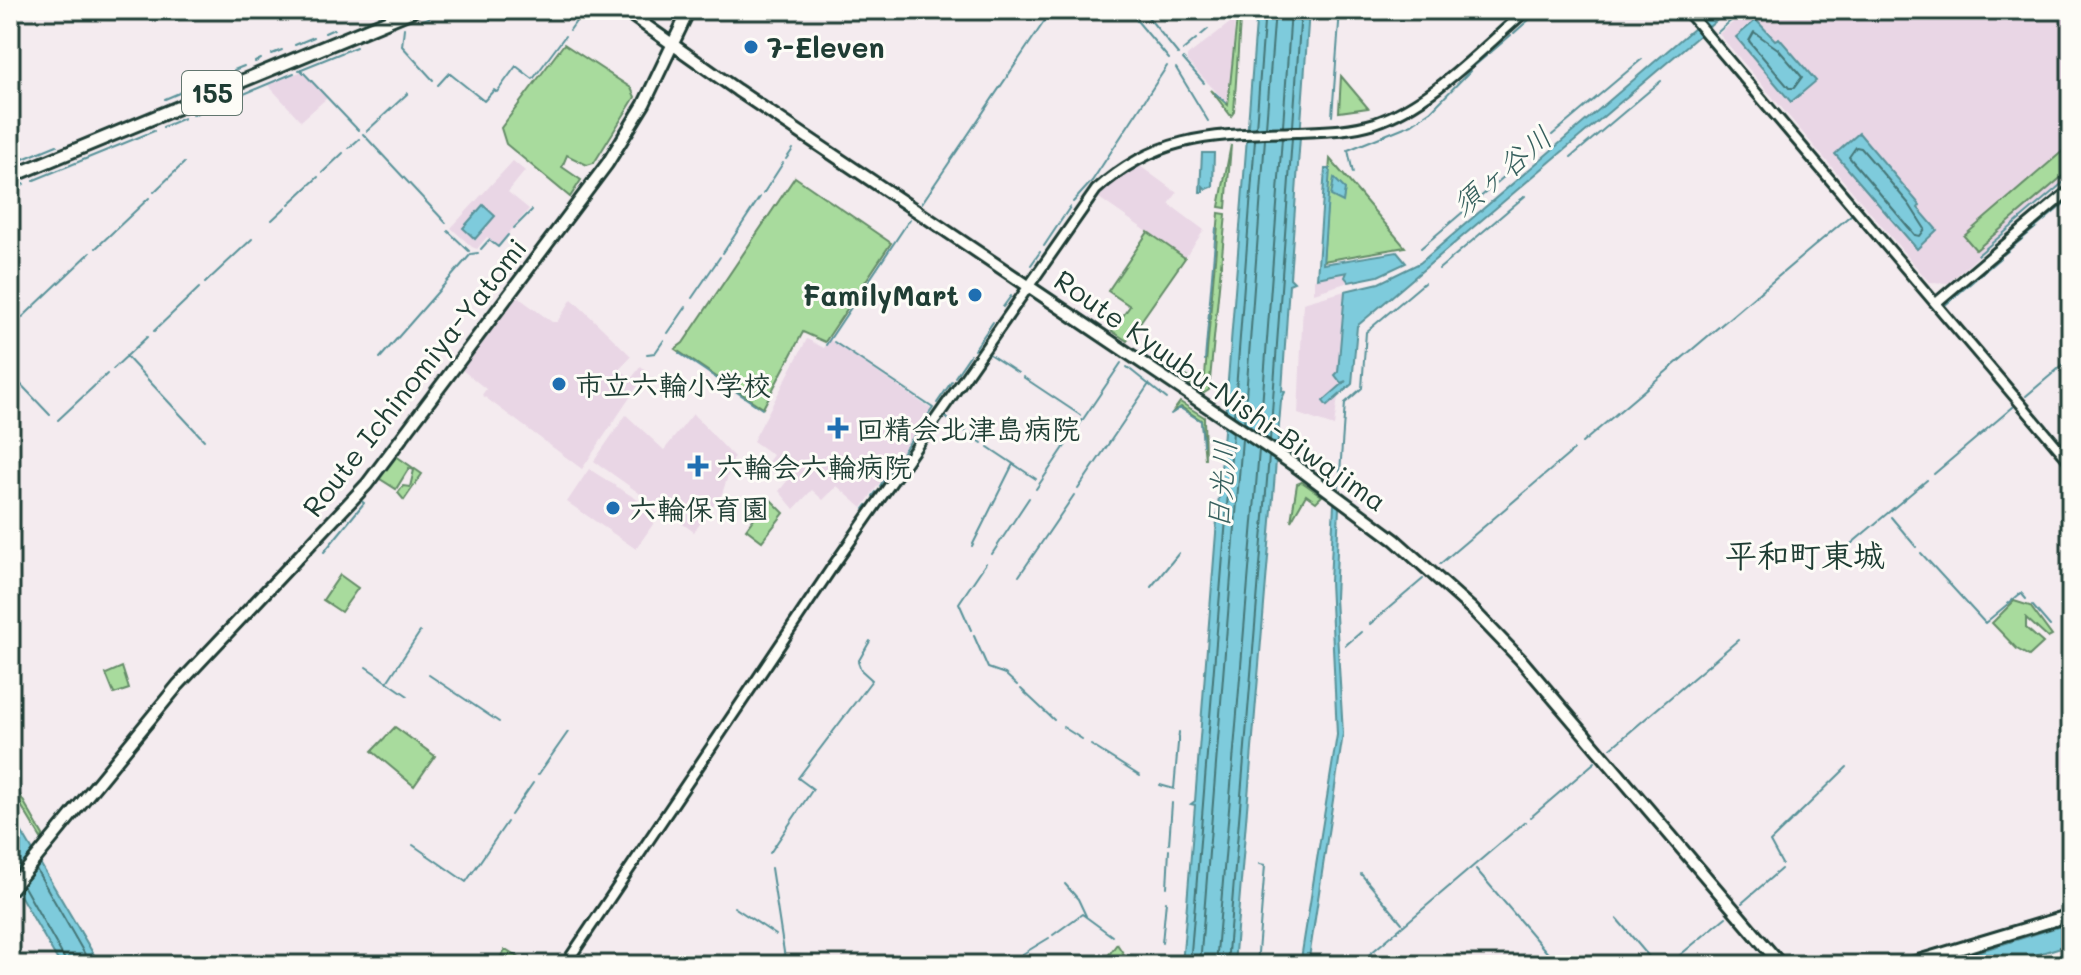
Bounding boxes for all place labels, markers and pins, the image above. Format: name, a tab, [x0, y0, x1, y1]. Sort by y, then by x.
place label: 7-Eleven	[767, 29, 885, 65]
marker: 7-Eleven	[742, 38, 760, 56]
place label: FamilyMart	[803, 277, 959, 314]
marker: FamilyMart	[966, 286, 984, 304]
place label: 市立六輪小学校	[575, 366, 771, 402]
marker: 市立六輪小学校	[550, 375, 568, 393]
place label: 回精会北津島病院	[856, 410, 1080, 446]
marker: 回精会北津島病院	[827, 417, 849, 439]
place label: 六輪会六輪病院	[716, 448, 912, 484]
marker: 六輪会六輪病院	[687, 455, 709, 477]
place label: 六輪保育園	[629, 490, 769, 526]
marker: 六輪保育園	[604, 499, 622, 517]

